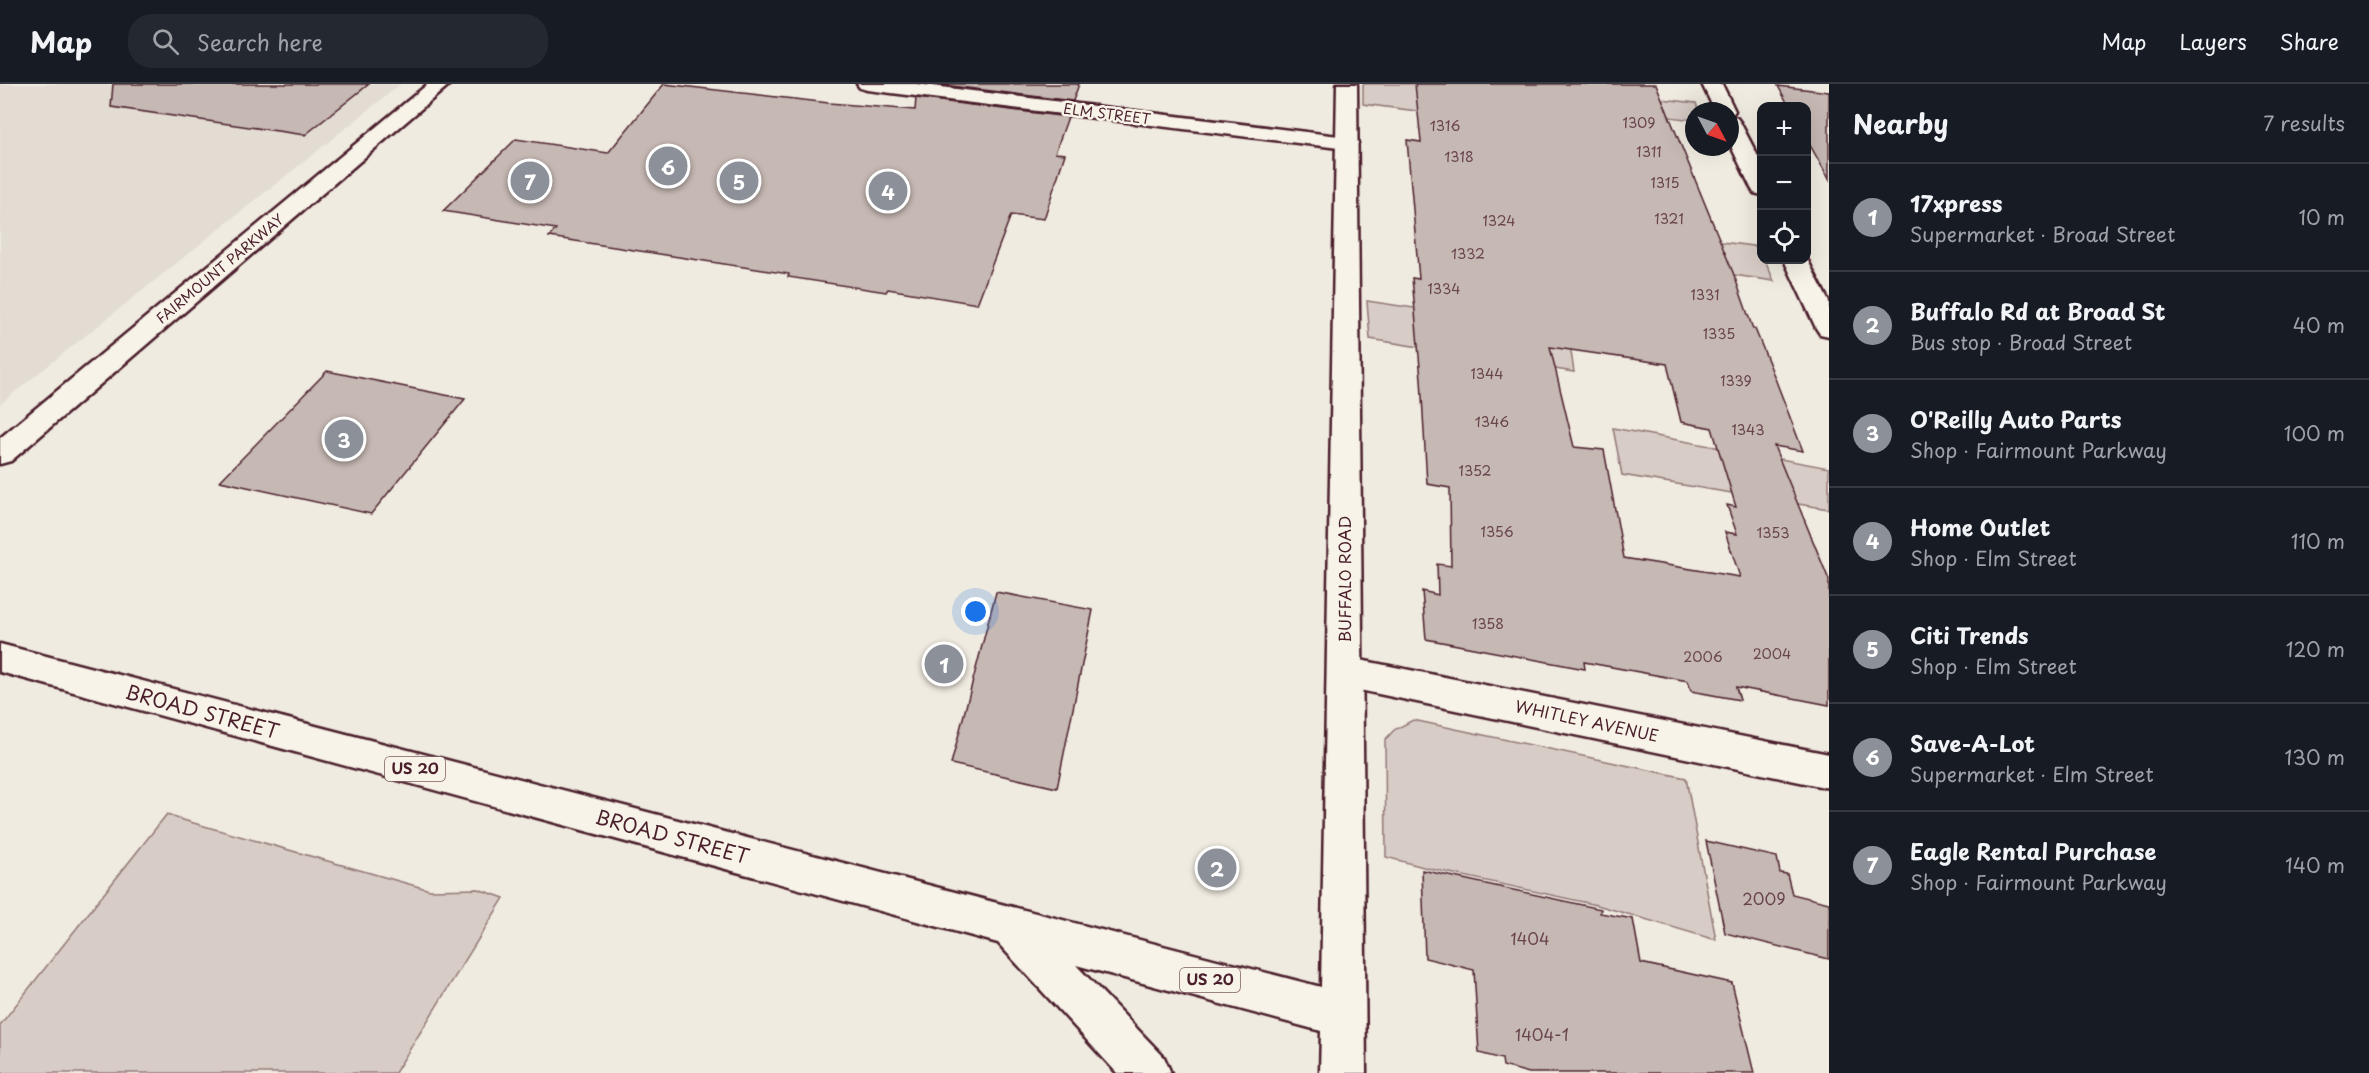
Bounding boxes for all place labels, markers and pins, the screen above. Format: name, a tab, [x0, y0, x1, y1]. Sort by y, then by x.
pin: 6	[648, 144, 688, 188]
pin: 7	[510, 158, 550, 204]
pin: 5	[720, 158, 758, 204]
pin: 4	[868, 168, 908, 214]
pin: 3	[324, 416, 364, 462]
pin: 1	[924, 642, 964, 686]
pin: 2	[1198, 846, 1236, 890]

